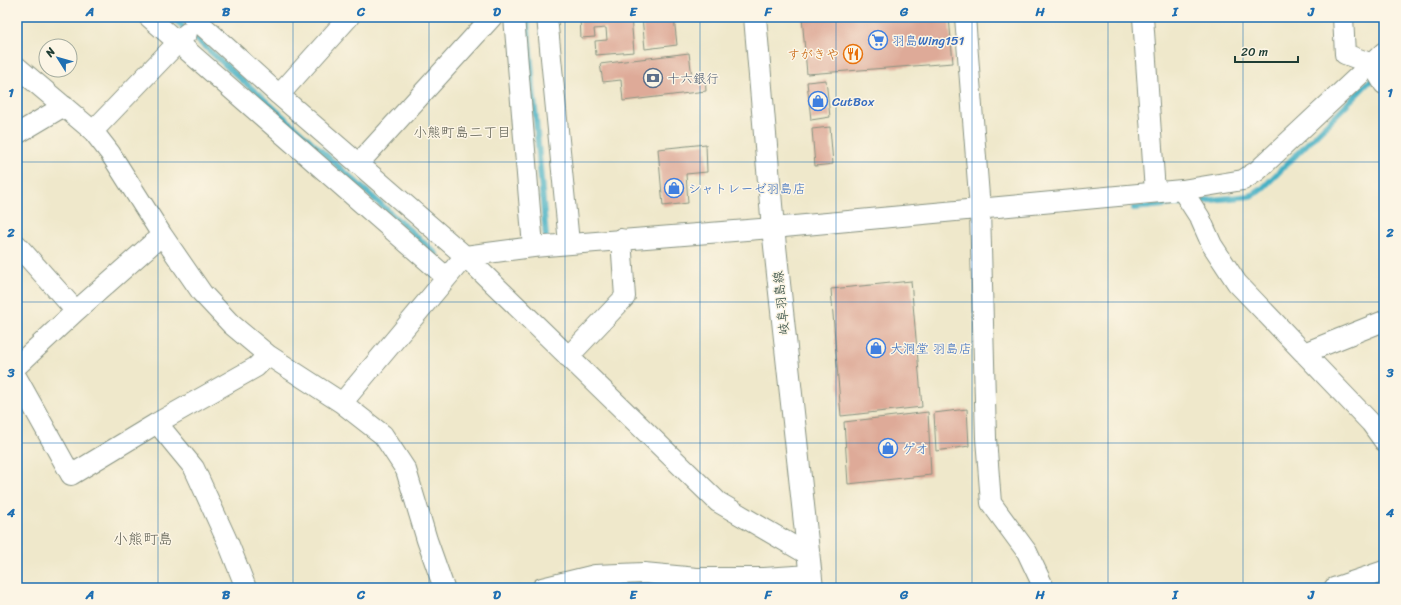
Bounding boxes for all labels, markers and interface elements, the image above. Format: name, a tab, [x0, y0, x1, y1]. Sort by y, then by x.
text: A	[85, 0, 94, 23]
text: B	[222, 0, 231, 23]
text: C	[356, 0, 366, 23]
text: D	[493, 0, 501, 23]
text: E	[629, 0, 638, 23]
text: F	[763, 0, 772, 23]
text: G	[899, 0, 909, 23]
text: H	[1034, 0, 1045, 23]
text: I	[1171, 0, 1179, 23]
text: J	[1307, 0, 1315, 23]
supermarket icon: 羽島Wing151	[867, 29, 889, 51]
place label: 羽島Wing151	[892, 29, 965, 52]
north arrow	[38, 38, 78, 78]
scale bar	[1235, 38, 1298, 64]
text: 20 m	[1241, 41, 1268, 63]
text: N	[40, 43, 61, 62]
place label: すがきや	[787, 43, 839, 66]
restaurant icon: すがきや	[842, 43, 864, 65]
bank icon: 十六銀行	[642, 67, 664, 89]
place label: 十六銀行	[667, 67, 719, 90]
text: 1	[8, 81, 14, 104]
text: 1	[1387, 81, 1393, 104]
shop icon: CutBox	[807, 90, 829, 112]
place label: CutBox	[832, 90, 875, 113]
district label: 小熊町島二丁目	[413, 120, 511, 145]
shop icon: シャトレーゼ羽島店	[663, 177, 685, 199]
place label: シャトレーゼ羽島店	[688, 177, 806, 200]
text: 2	[6, 221, 15, 244]
text: 2	[1385, 221, 1394, 244]
street label: 岐阜羽島線	[766, 268, 796, 337]
shop icon: 大洞堂 羽島店	[865, 337, 887, 359]
place label: 大洞堂 羽島店	[890, 337, 971, 360]
text: 3	[6, 361, 15, 384]
text: 3	[1385, 361, 1394, 384]
shop icon: ゲオ	[877, 437, 899, 459]
place label: ゲオ	[902, 437, 928, 460]
text: 4	[6, 501, 16, 524]
text: 4	[1385, 501, 1395, 524]
district label: 小熊町島	[113, 526, 173, 552]
text: A	[85, 583, 94, 605]
text: B	[222, 583, 231, 605]
text: C	[356, 583, 366, 605]
text: D	[493, 583, 501, 605]
text: E	[629, 583, 638, 605]
text: F	[763, 583, 772, 605]
text: G	[899, 583, 909, 605]
text: H	[1034, 583, 1045, 605]
text: I	[1171, 583, 1179, 605]
text: J	[1307, 583, 1315, 605]

